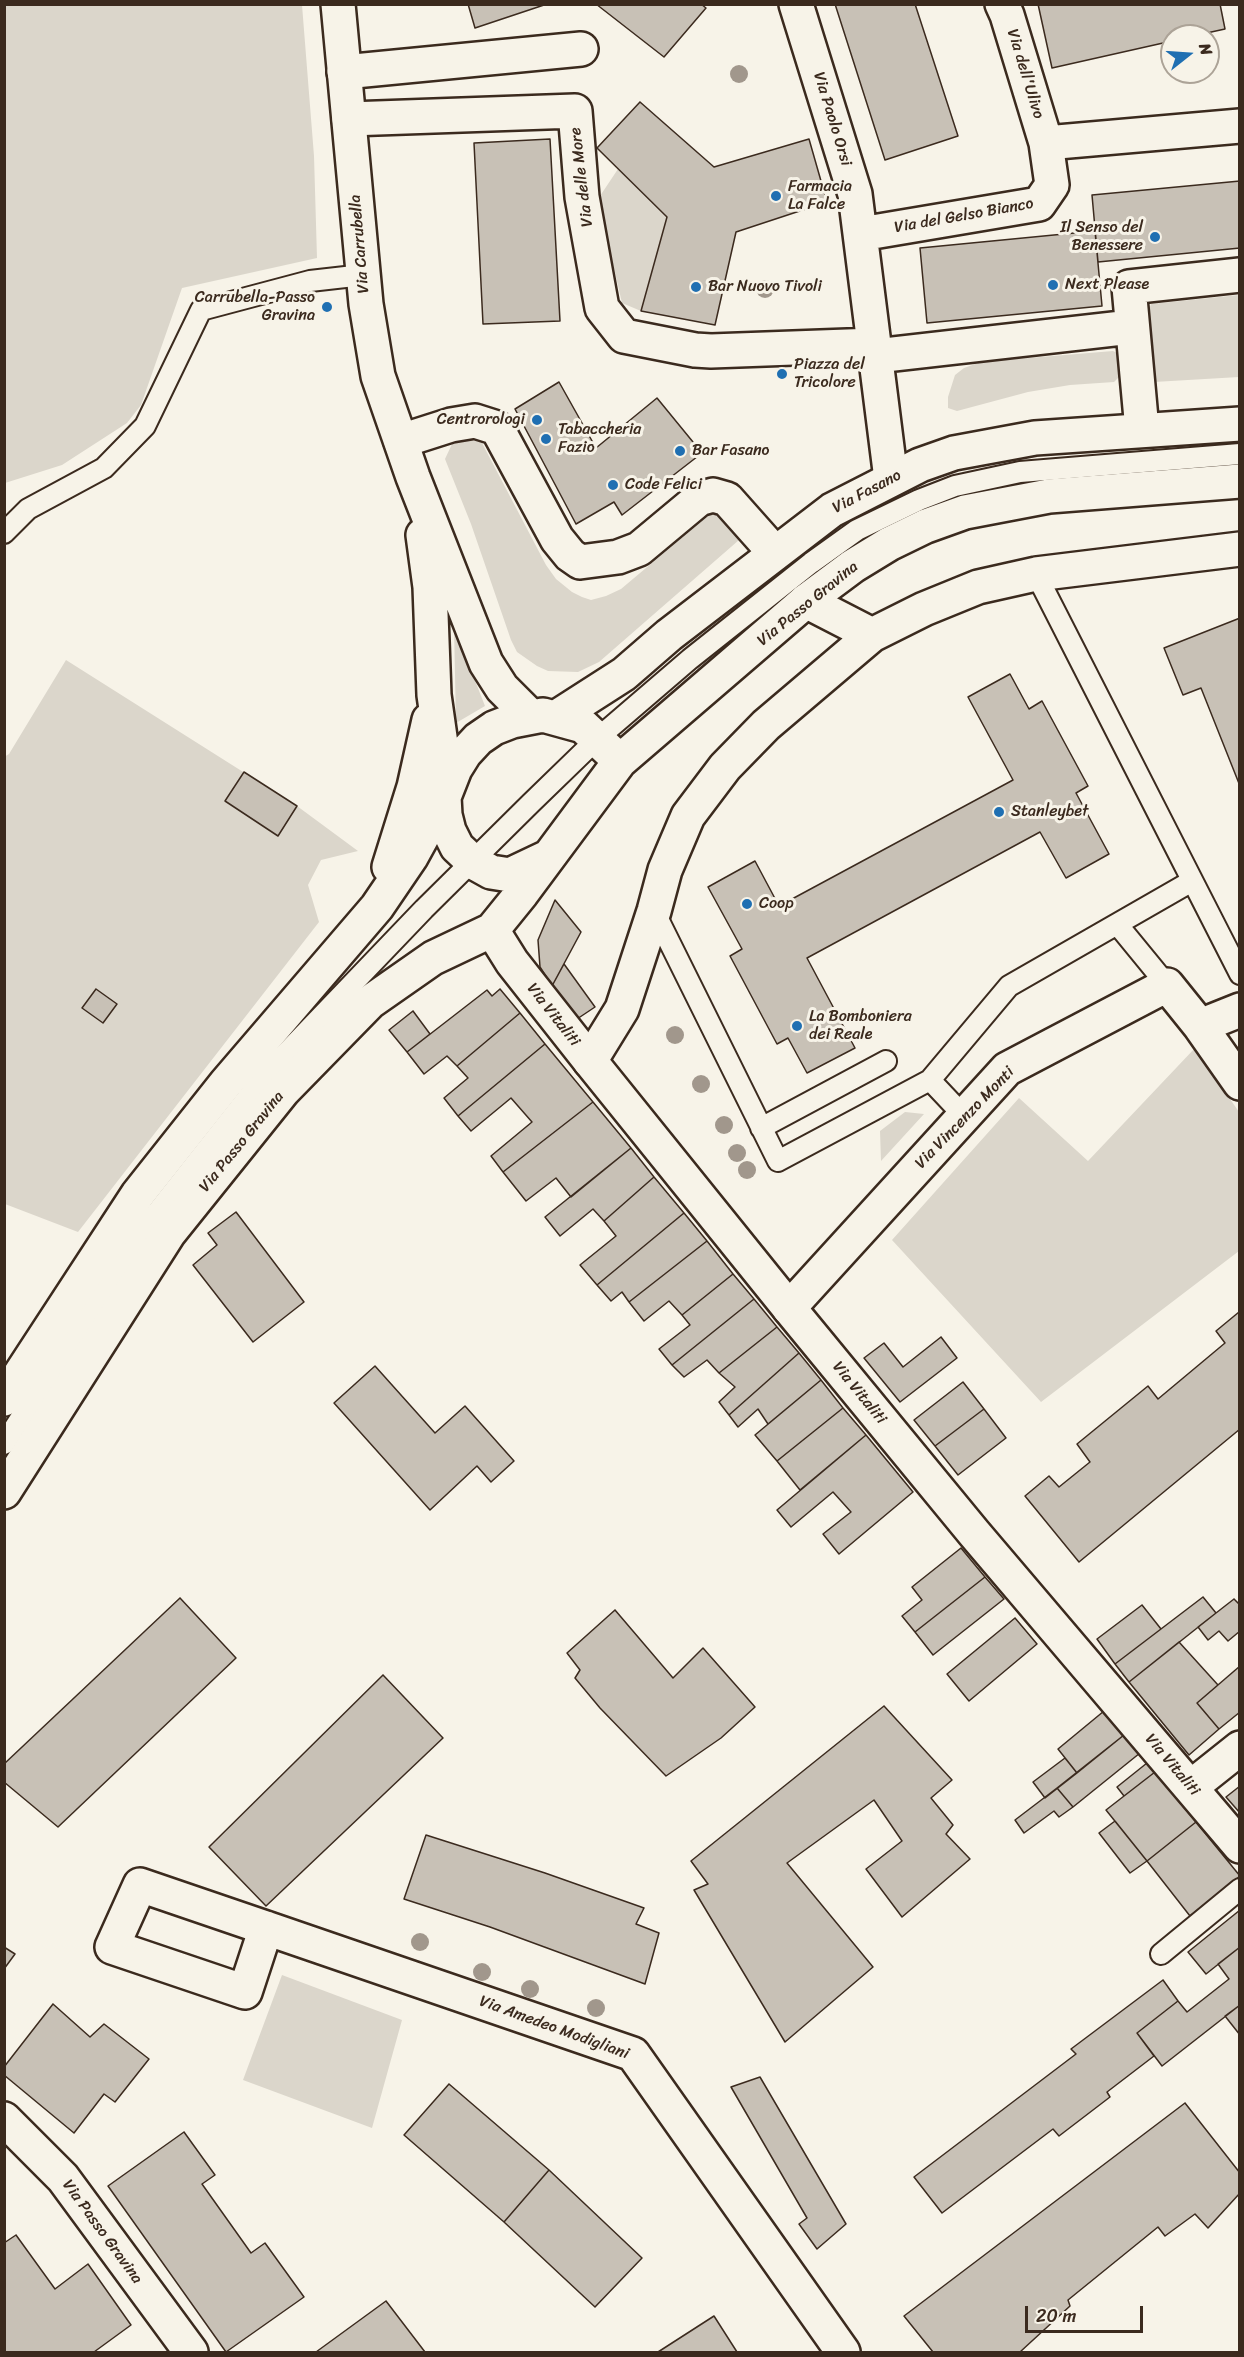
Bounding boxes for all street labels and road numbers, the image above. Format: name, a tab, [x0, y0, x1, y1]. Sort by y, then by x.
street label: Via dell'Ulivo	[1002, 27, 1048, 121]
street label: Via Paolo Orsi	[809, 70, 855, 168]
street label: Via delle More	[566, 126, 598, 228]
street label: Via Carrubella	[346, 194, 374, 294]
street label: Via del Gelso Bianco	[893, 194, 1035, 238]
street label: Via Fasano	[829, 466, 905, 518]
street label: Via Passo Gravina	[754, 558, 862, 650]
street label: Via Vitaliti	[522, 980, 584, 1050]
street label: Via Vincenzo Monti	[911, 1063, 1019, 1173]
street label: Via Passo Gravina	[196, 1088, 288, 1196]
street label: Via Vitaliti	[828, 1358, 890, 1428]
street label: Via Vitaliti	[1141, 1730, 1203, 1800]
street label: Via Amedeo Modigliani	[476, 1992, 632, 2064]
street label: Via Passo Gravina	[58, 2176, 146, 2288]

